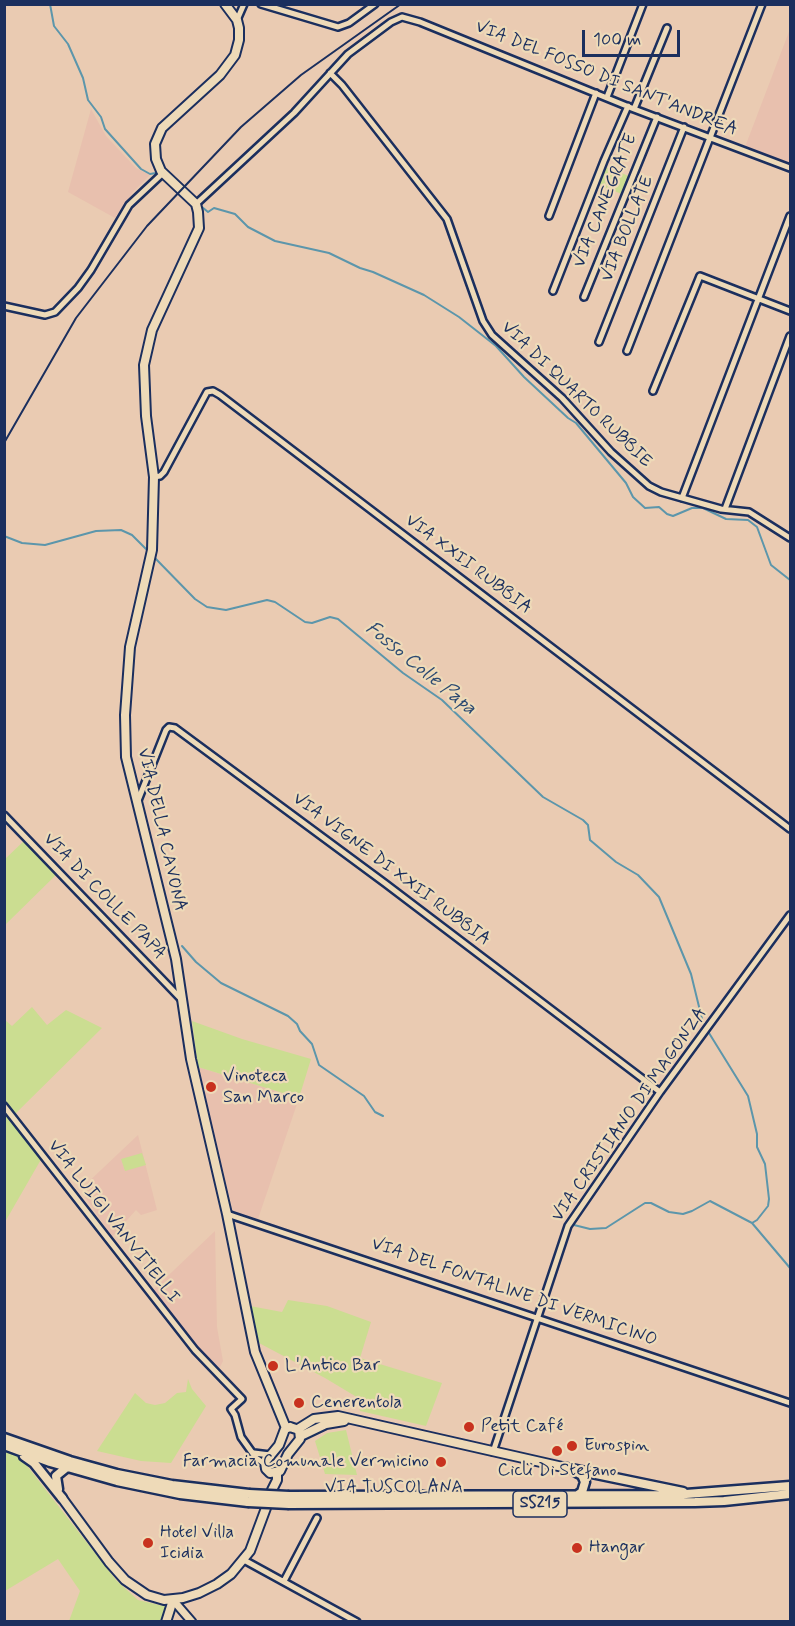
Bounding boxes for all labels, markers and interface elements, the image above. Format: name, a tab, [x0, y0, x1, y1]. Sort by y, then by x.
street label: VIA DEL FOSSO DI SANT'ANDREA	[472, 16, 740, 142]
scale bar	[585, 18, 682, 56]
text: 100 m	[593, 28, 641, 52]
street label: VIA CANEGRATE	[569, 131, 643, 271]
street label: VIA BOLLATE	[597, 173, 659, 285]
street label: VIA DI QUARTO RUBBIE	[496, 317, 656, 473]
street label: VIA XXII RUBBIA	[400, 510, 536, 620]
water label: Fosso Colle Papa	[360, 617, 480, 721]
street label: VIA DELLA CAVONA	[132, 746, 190, 914]
street label: VIA VIGNE DI XXII RUBBIA	[288, 789, 494, 951]
street label: VIA DI COLLE PAPA	[38, 829, 170, 965]
street label: VIA CRISTIANO DI MAGONZA	[548, 1004, 712, 1226]
place label: Vinoteca San Marco	[223, 1066, 304, 1108]
marker: Vinoteca San Marco	[204, 1080, 218, 1094]
street label: VIA LUIGI VANVITELLI	[42, 1136, 184, 1308]
street label: VIA DEL FONTALINE DI VERMICINO	[368, 1234, 660, 1352]
place label: L'Antico Bar	[285, 1355, 380, 1377]
marker: L'Antico Bar	[266, 1359, 280, 1373]
place label: Cenerentola	[311, 1392, 402, 1414]
marker: Cenerentola	[292, 1396, 306, 1410]
place label: Petit Café	[481, 1416, 563, 1438]
marker: Petit Café	[462, 1420, 476, 1434]
place label: Eurospin	[584, 1435, 649, 1457]
marker: Eurospin	[565, 1439, 579, 1453]
marker: Cicli Di Stefano	[550, 1444, 564, 1458]
place label: Farmacia Comunale Vermicino	[183, 1451, 429, 1473]
marker: Farmacia Comunale Vermicino	[434, 1455, 448, 1469]
place label: Cicli Di Stefano	[497, 1460, 617, 1482]
street label: VIA TUSCOLANA	[325, 1477, 463, 1499]
road number: SS215	[513, 1491, 567, 1517]
place label: Hotel Villa Icidia	[160, 1522, 234, 1564]
marker: Hotel Villa Icidia	[141, 1536, 155, 1550]
place label: Hangar	[589, 1537, 645, 1559]
marker: Hangar	[570, 1541, 584, 1555]

